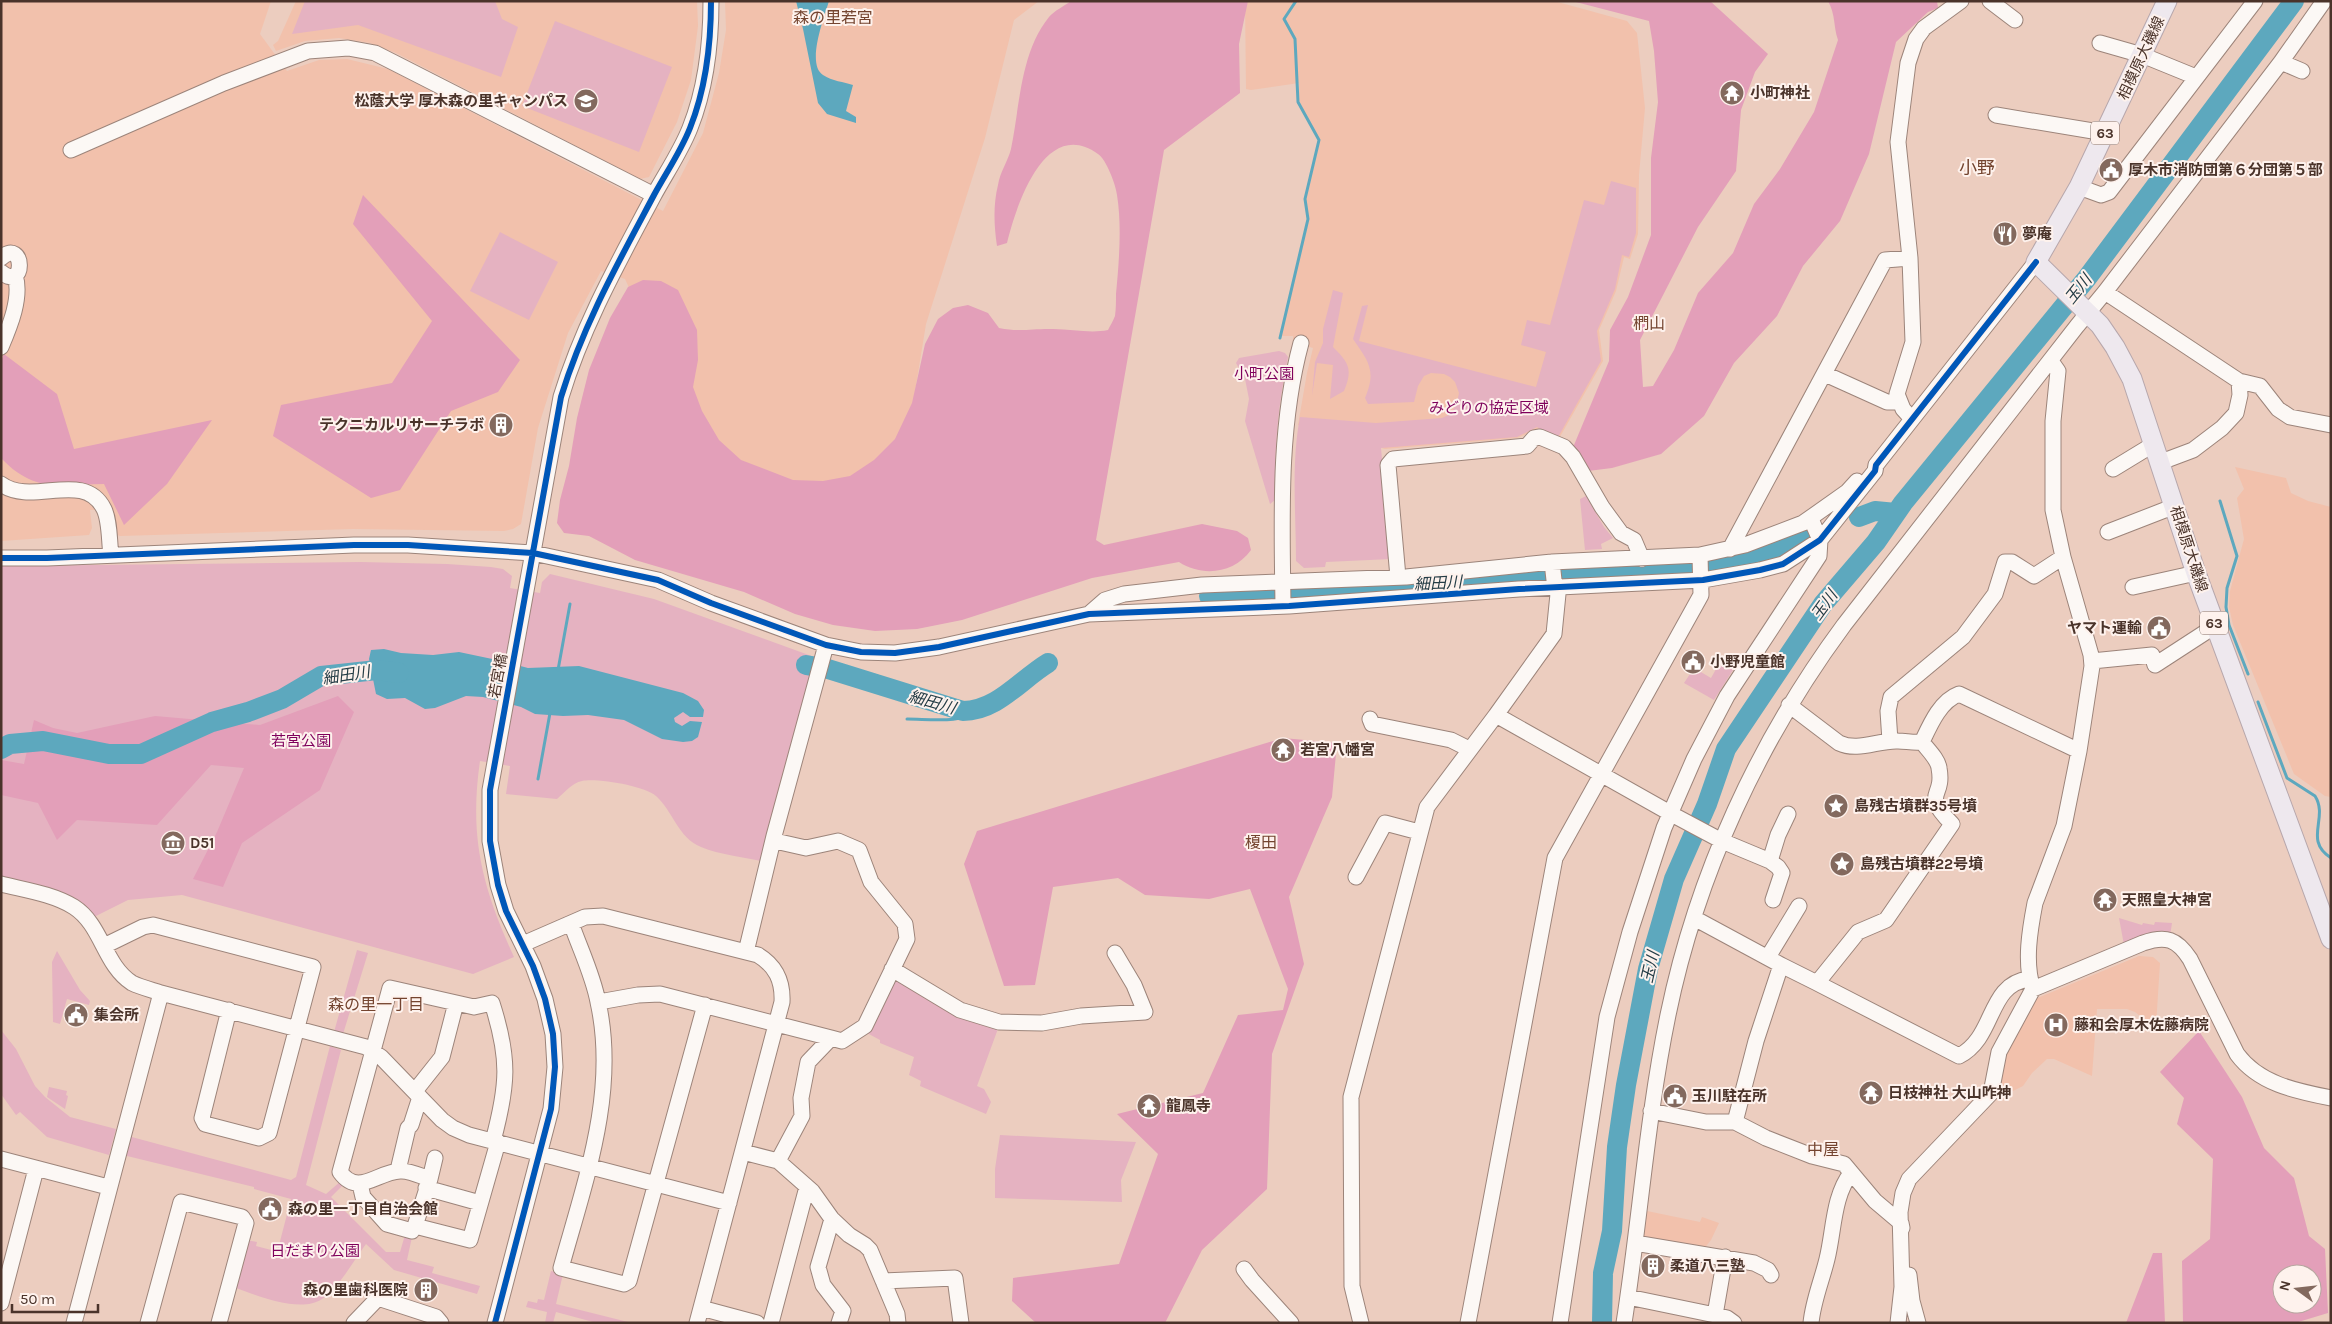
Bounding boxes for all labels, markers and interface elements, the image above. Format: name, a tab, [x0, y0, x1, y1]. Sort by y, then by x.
district label: 森の里若宮	[793, 8, 873, 27]
street label: 相模原大磯線	[2114, 13, 2168, 103]
temple icon: 小町神社	[1719, 80, 1745, 106]
place label: 小町神社	[1750, 84, 1810, 102]
school or university icon: 松蔭大学 厚木森の里キャンパス	[573, 88, 599, 114]
place label: 松蔭大学 厚木森の里キャンパス	[354, 92, 568, 110]
road number: 63	[2091, 122, 2119, 144]
district label: 小野	[1959, 157, 1995, 179]
public building icon: 厚木市消防団第６分団第５部	[2098, 157, 2124, 183]
place label: 厚木市消防団第６分団第５部	[2128, 161, 2323, 179]
restaurant icon: 夢庵	[1992, 221, 2018, 247]
place label: 夢庵	[2022, 225, 2052, 243]
water label: 玉川	[2061, 269, 2097, 307]
district label: 椚山	[1633, 314, 1665, 333]
park label: 小町公園	[1234, 365, 1294, 383]
park label: みどりの協定区域	[1429, 399, 1549, 417]
building icon: テクニカルリサーチラボ	[488, 412, 514, 438]
place label: テクニカルリサーチラボ	[319, 416, 484, 434]
street label: 相模原大磯線	[2167, 503, 2211, 595]
water label: 細田川	[1414, 572, 1464, 594]
water label: 玉川	[1807, 585, 1842, 624]
road number: 63	[2200, 612, 2228, 634]
public building icon: ヤマト運輸	[2146, 615, 2172, 641]
place label: ヤマト運輸	[2067, 619, 2142, 637]
public building icon: 小野児童館	[1680, 649, 1706, 675]
street label: 若宮橋	[485, 652, 511, 700]
place label: 小野児童館	[1710, 653, 1785, 671]
water label: 細田川	[321, 662, 373, 688]
water label: 細田川	[906, 686, 960, 718]
park label: 若宮公園	[271, 732, 331, 750]
temple icon: 若宮八幡宮	[1270, 737, 1296, 763]
place label: 若宮八幡宮	[1300, 741, 1375, 759]
place icon: 島残古墳群35号墳	[1823, 793, 1849, 819]
place label: 島残古墳群35号墳	[1854, 797, 1977, 815]
museum icon: D51	[160, 830, 186, 856]
district label: 榎田	[1245, 833, 1277, 852]
place label: D51	[190, 834, 214, 852]
place icon: 島残古墳群22号墳	[1829, 851, 1855, 877]
place label: 島残古墳群22号墳	[1860, 855, 1983, 873]
temple icon: 天照皇大神宮	[2092, 887, 2118, 913]
place label: 天照皇大神宮	[2122, 891, 2212, 909]
water label: 玉川	[1637, 947, 1663, 985]
district label: 森の里一丁目	[328, 995, 424, 1014]
public building icon: 集会所	[63, 1002, 89, 1028]
place label: 集会所	[93, 1006, 139, 1024]
hospital icon: 藤和会厚木佐藤病院	[2043, 1012, 2069, 1038]
place label: 藤和会厚木佐藤病院	[2074, 1016, 2209, 1034]
temple icon: 日枝神社 大山咋神	[1858, 1080, 1884, 1106]
public building icon: 玉川駐在所	[1662, 1083, 1688, 1109]
place label: 日枝神社 大山咋神	[1888, 1084, 2012, 1102]
place label: 玉川駐在所	[1692, 1087, 1767, 1105]
temple icon: 龍鳳寺	[1136, 1093, 1162, 1119]
place label: 龍鳳寺	[1166, 1097, 1211, 1115]
district label: 中屋	[1807, 1140, 1839, 1159]
public building icon: 森の里一丁目自治会館	[257, 1196, 283, 1222]
place label: 森の里一丁目自治会館	[288, 1200, 438, 1218]
park label: 日だまり公園	[270, 1242, 360, 1260]
building icon: 柔道八三塾	[1640, 1253, 1666, 1279]
place label: 柔道八三塾	[1670, 1257, 1745, 1275]
north arrow	[2272, 1264, 2322, 1314]
building icon: 森の里歯科医院	[413, 1277, 439, 1303]
text: N	[2275, 1279, 2294, 1293]
place label: 森の里歯科医院	[303, 1281, 408, 1299]
scale bar	[12, 1282, 99, 1314]
text: 50 m	[20, 1290, 55, 1308]

